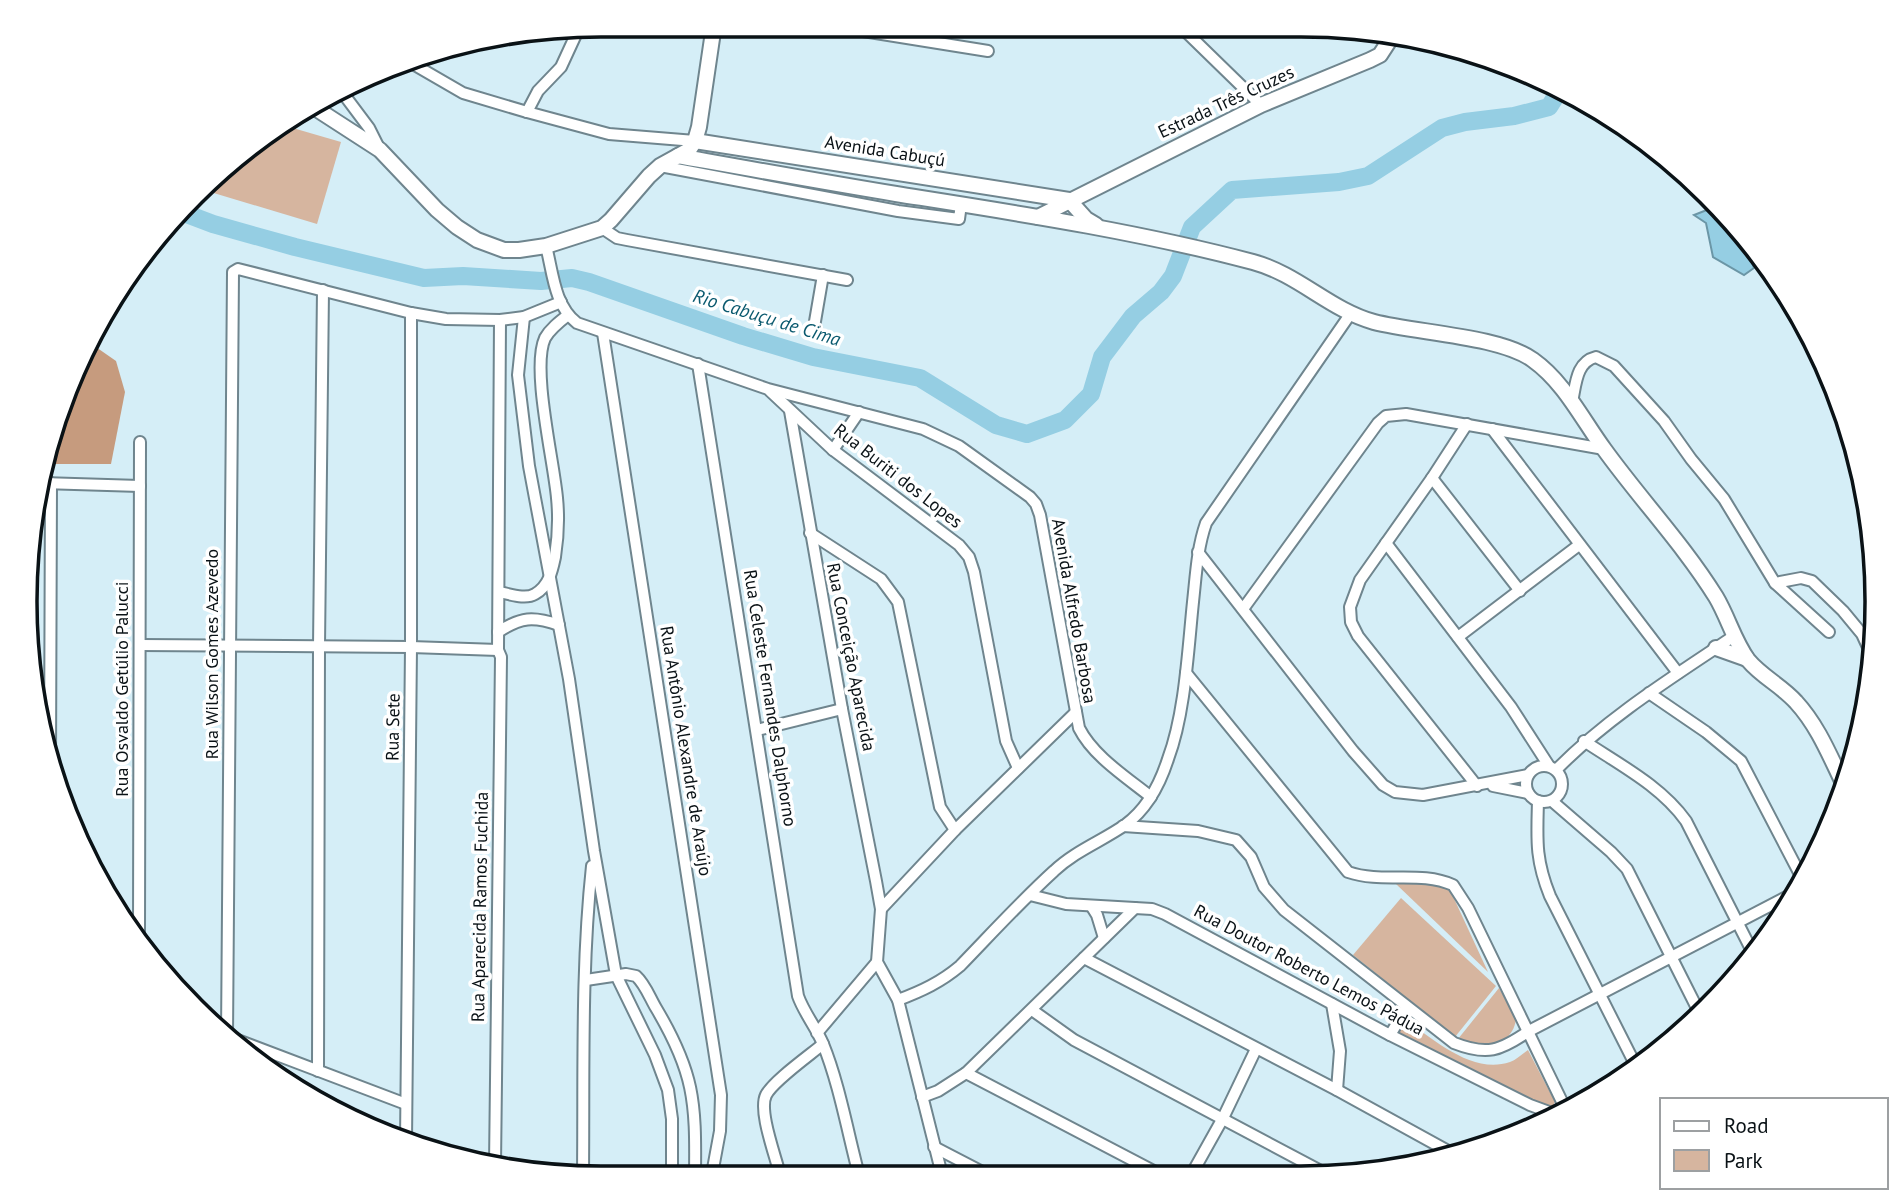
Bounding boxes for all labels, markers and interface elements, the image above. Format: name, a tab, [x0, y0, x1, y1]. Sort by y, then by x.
street label: Estrada Três Cruzes	[1154, 60, 1297, 143]
street label: Avenida Cabuçú	[823, 130, 947, 171]
water label: Rio Cabuçu de Cima	[690, 283, 844, 351]
street label: Rua Buriti dos Lopes	[829, 418, 967, 533]
street label: Avenida Alfredo Barbosa	[1047, 517, 1102, 705]
street label: Rua Wilson Gomes Azevedo	[200, 549, 223, 759]
street label: Rua Conceição Aparecida	[822, 561, 881, 753]
street label: Rua Celeste Fernandes Dalphorno	[739, 568, 802, 828]
street label: Rua Osvaldo Getúlio Palucci	[110, 581, 133, 797]
street label: Rua Antônio Alexandre de Araújo	[655, 624, 718, 878]
street label: Rua Sete	[380, 693, 405, 761]
street label: Rua Aparecida Ramos Fuchida	[466, 792, 493, 1022]
street label: Rua Doutor Roberto Lemos Pádua	[1190, 899, 1428, 1040]
legend	[1660, 1098, 1888, 1189]
text: Road	[1724, 1112, 1768, 1139]
text: Park	[1724, 1147, 1763, 1174]

